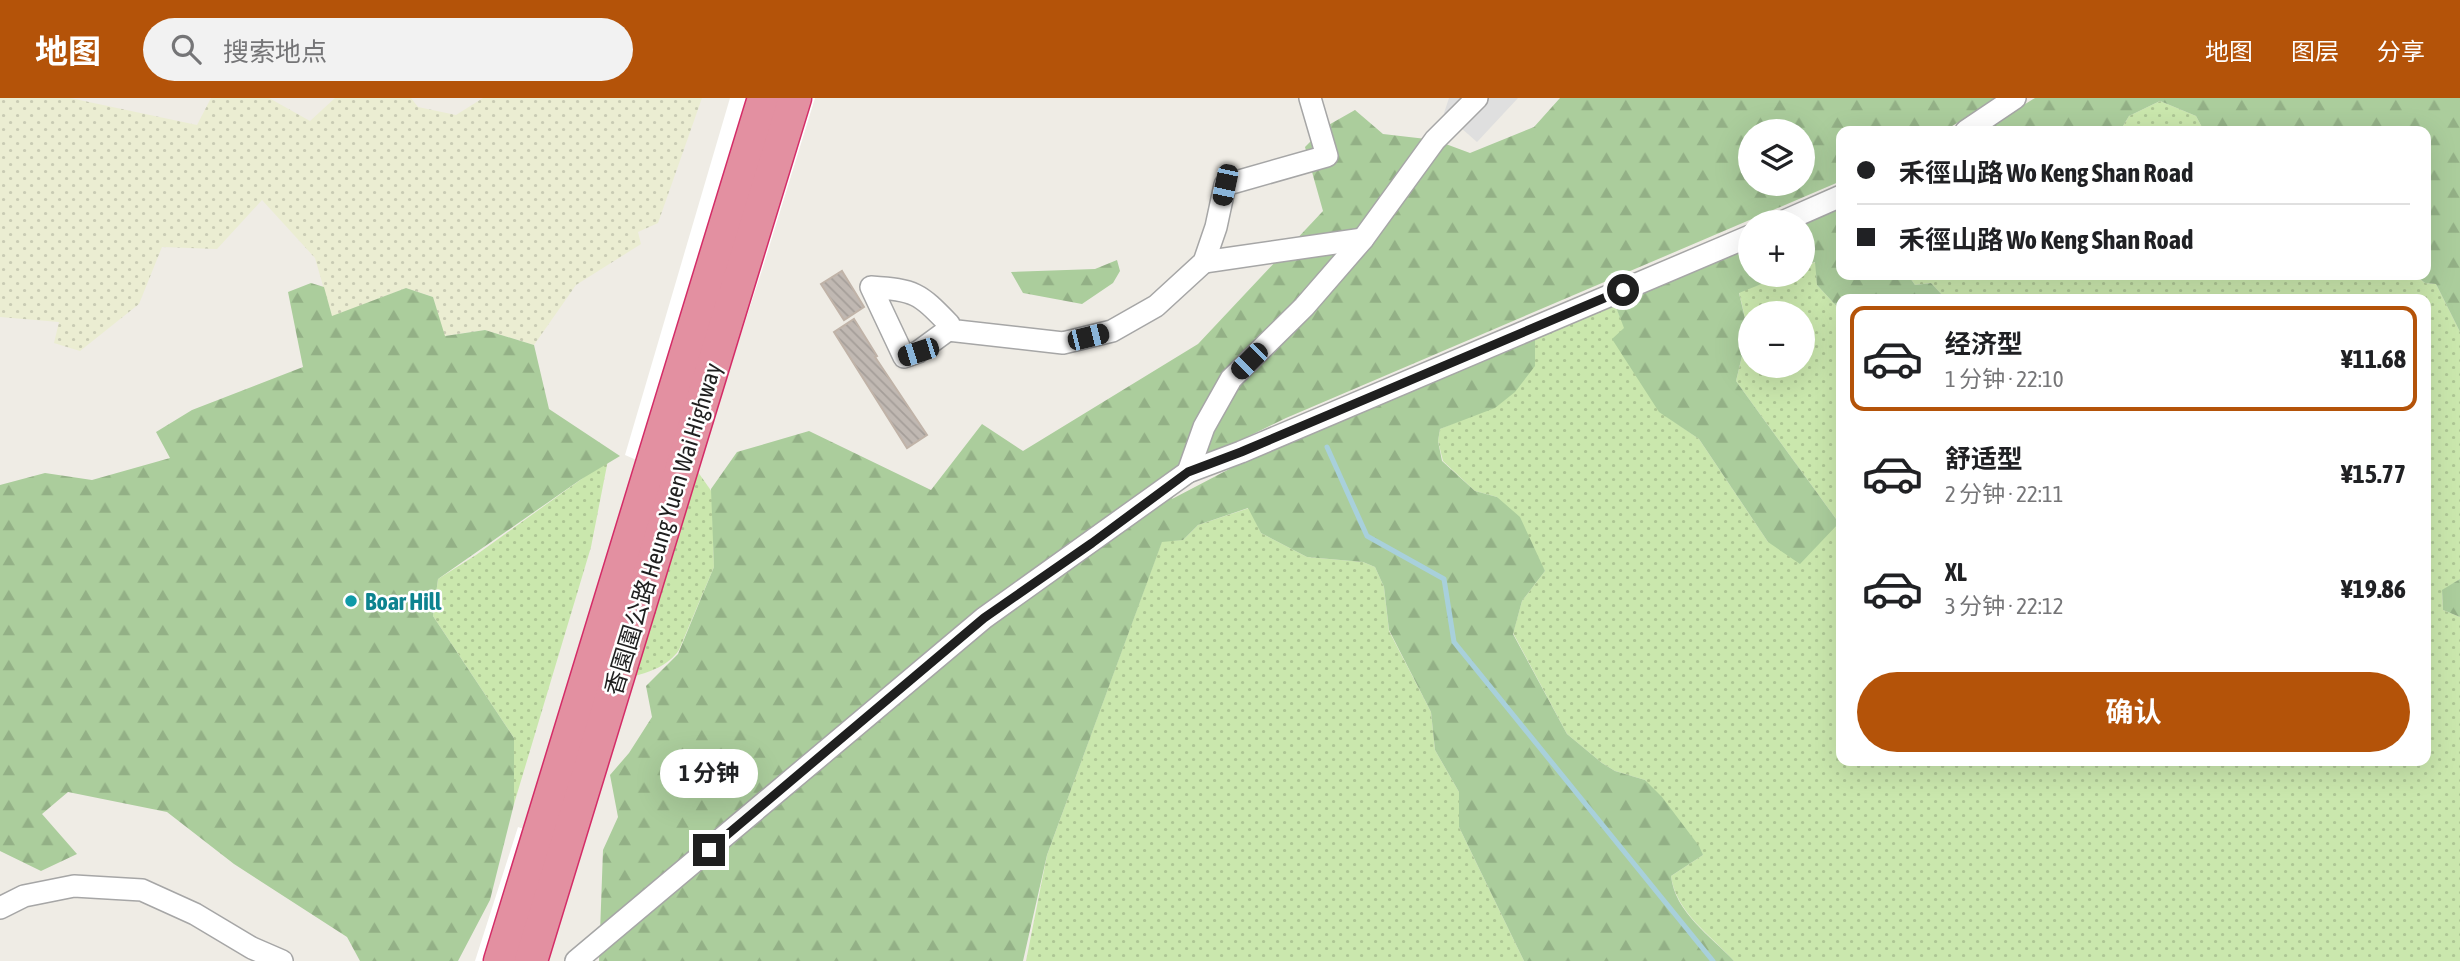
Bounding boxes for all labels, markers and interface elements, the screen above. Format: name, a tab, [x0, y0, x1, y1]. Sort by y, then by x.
search box	[143, 18, 633, 81]
icon: search	[167, 30, 205, 68]
text: 地图	[35, 32, 101, 70]
text: 搜索地点	[223, 37, 327, 67]
text: 地图	[2205, 38, 2253, 65]
text: 图层	[2291, 38, 2339, 65]
text: 分享	[2377, 38, 2425, 65]
map controls	[1738, 119, 1815, 378]
button: layers	[1738, 119, 1815, 196]
text: 禾徑山路 Wo Keng Shan Road	[1899, 158, 2193, 188]
car	[1211, 162, 1240, 208]
button: +	[1738, 210, 1815, 287]
text: 禾徑山路 Wo Keng Shan Road	[1899, 225, 2193, 255]
route start	[1607, 274, 1639, 306]
button: −	[1738, 301, 1815, 378]
car	[1066, 322, 1111, 352]
icon: car	[1861, 327, 1924, 390]
text: 经济型	[1945, 329, 2023, 359]
car	[895, 336, 942, 368]
car	[1227, 339, 1272, 383]
text: ¥11.68	[2341, 344, 2406, 374]
street label: 香園圍公路 Heung Yuen Wai Highway	[599, 359, 727, 699]
text: 1 分钟 · 22:10	[1945, 366, 2064, 392]
icon: car	[1861, 442, 1924, 505]
text: 舒适型	[1945, 444, 2023, 474]
text: ¥15.77	[2341, 459, 2406, 489]
text: 2 分钟 · 22:11	[1945, 481, 2064, 507]
icon: car	[1861, 557, 1924, 620]
text: XL	[1945, 557, 1967, 587]
text: ¥19.86	[2341, 574, 2406, 604]
place label: Boar Hill	[365, 588, 442, 615]
marker: Boar Hill	[343, 593, 359, 609]
text: 3 分钟 · 22:12	[1945, 593, 2064, 619]
button: 确认	[1857, 672, 2410, 752]
callout: 1 分钟	[660, 748, 758, 798]
text: 1 分钟	[679, 760, 739, 786]
route end	[693, 834, 725, 866]

